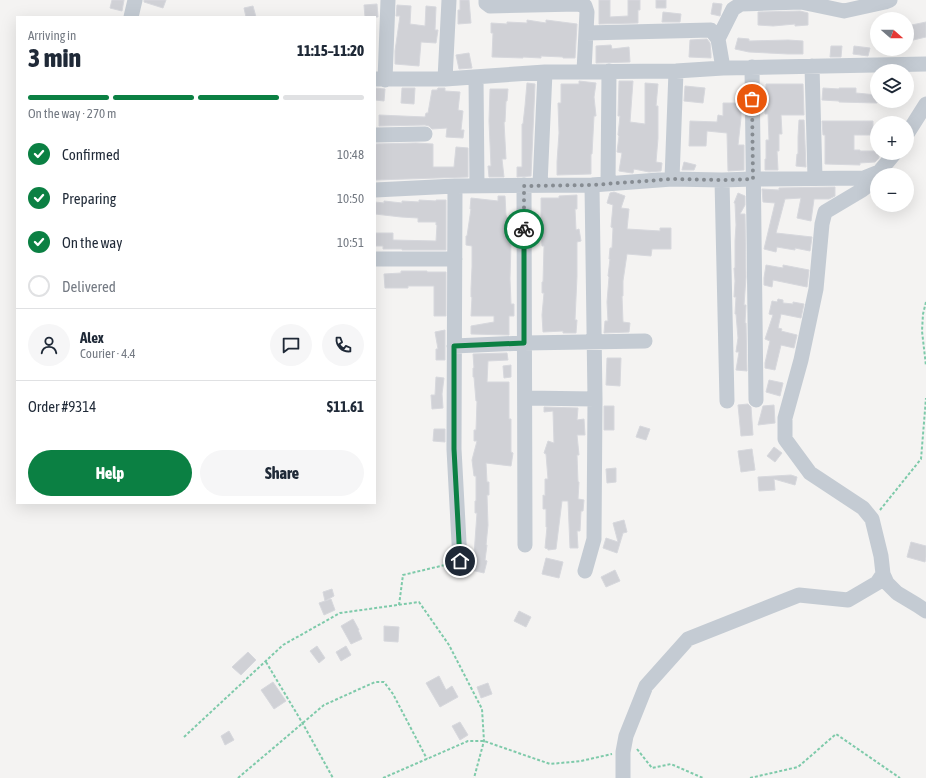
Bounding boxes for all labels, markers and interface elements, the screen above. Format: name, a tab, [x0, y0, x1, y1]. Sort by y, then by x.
north arrow	[870, 12, 914, 56]
map controls	[870, 12, 914, 212]
text: Arriving in	[28, 28, 76, 43]
text: 11:15–11:20	[297, 42, 364, 59]
text: 3 min	[28, 43, 81, 73]
button: layers	[870, 64, 914, 108]
pin	[735, 82, 769, 116]
icon: bag	[741, 88, 763, 110]
text: On the way · 270 m	[28, 106, 116, 121]
button: +	[870, 116, 914, 160]
icon: check	[28, 143, 50, 165]
text: Confirmed	[62, 146, 120, 163]
text: 10:48	[337, 147, 364, 162]
button: −	[870, 168, 914, 212]
icon: check	[28, 187, 50, 209]
text: Preparing	[62, 190, 116, 207]
text: 10:50	[337, 191, 364, 206]
courier	[504, 209, 544, 249]
icon: bike	[513, 218, 535, 240]
icon: check	[28, 231, 50, 253]
text: On the way	[62, 234, 123, 251]
text: 10:51	[337, 235, 364, 250]
text: Delivered	[62, 278, 116, 295]
button: person	[28, 324, 70, 366]
button: chat	[270, 324, 312, 366]
button: phone	[322, 324, 364, 366]
text: Alex	[80, 329, 104, 346]
text: Courier · 4.4	[80, 346, 136, 361]
text: Order #9314	[28, 398, 96, 415]
text: $11.61	[327, 398, 364, 415]
button: Help	[28, 450, 192, 496]
button: Share	[200, 450, 364, 496]
pin	[443, 544, 477, 578]
icon: home	[449, 550, 471, 572]

